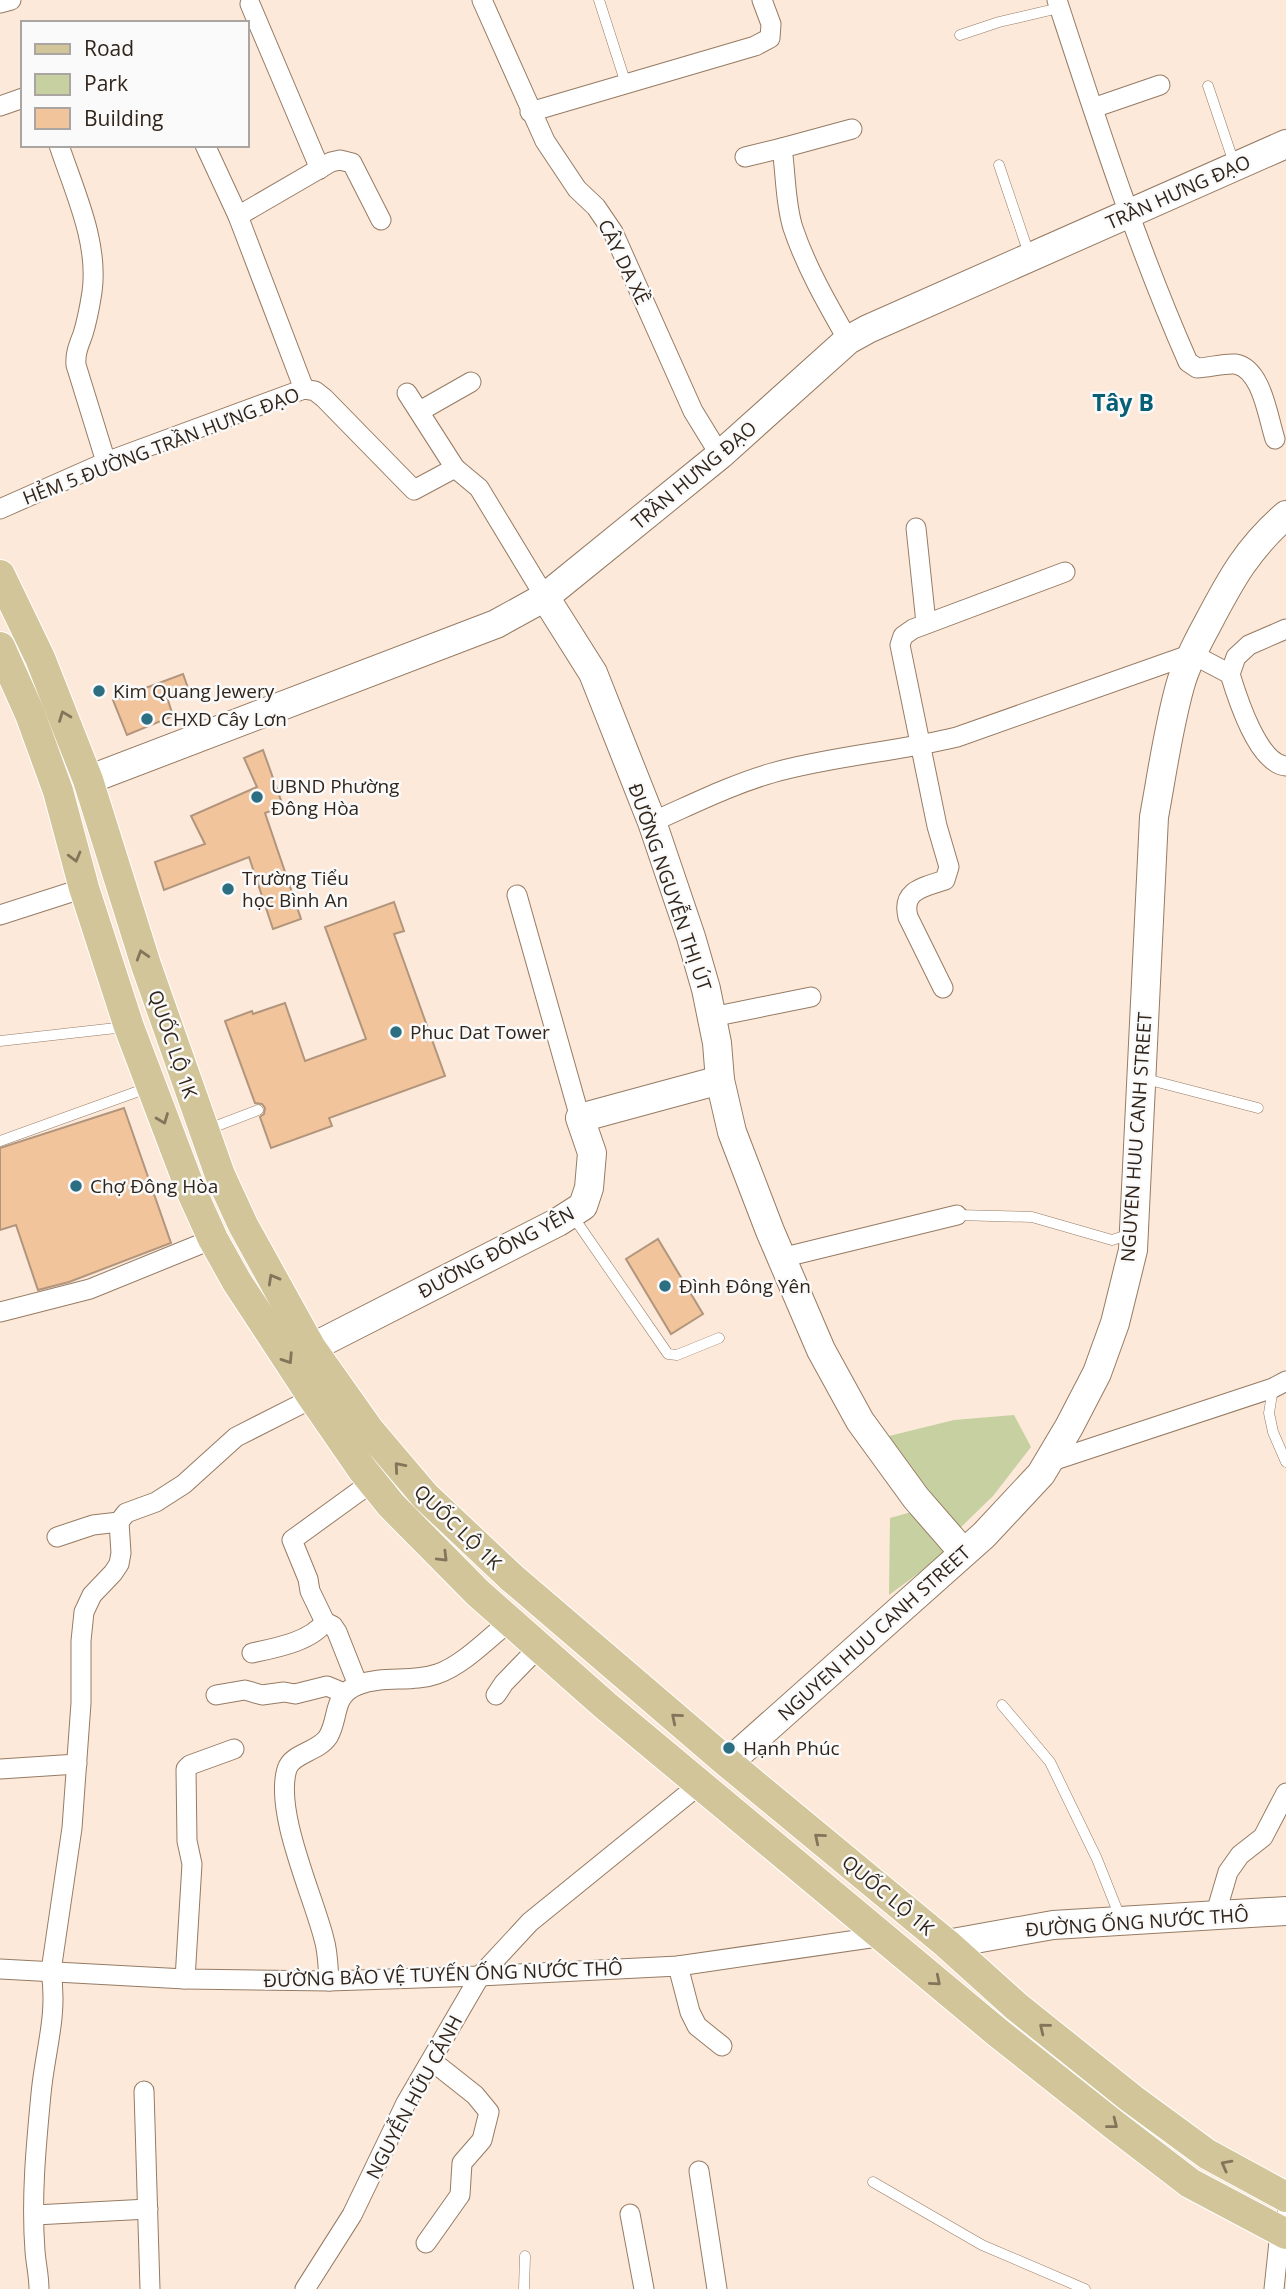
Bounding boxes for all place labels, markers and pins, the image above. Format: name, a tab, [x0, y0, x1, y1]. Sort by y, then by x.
place label: Kim Quang Jewery	[113, 678, 275, 704]
marker: Kim Quang Jewery	[91, 683, 107, 699]
place label: CHXD Cây Lơn	[161, 706, 287, 732]
marker: CHXD Cây Lơn	[139, 711, 155, 727]
place label: UBND Phường Đông Hòa	[271, 773, 399, 821]
marker: UBND Phường Đông Hòa	[249, 789, 265, 805]
place label: Trường Tiểu học Bình An	[242, 865, 349, 913]
marker: Trường Tiểu học Bình An	[220, 881, 236, 897]
place label: Phuc Dat Tower	[410, 1019, 550, 1045]
marker: Phuc Dat Tower	[388, 1024, 404, 1040]
place label: Chợ Đông Hòa	[90, 1173, 218, 1199]
marker: Chợ Đông Hòa	[68, 1178, 84, 1194]
place label: Đình Đông Yên	[679, 1273, 811, 1299]
marker: Đình Đông Yên	[657, 1278, 673, 1294]
place label: Hạnh Phúc	[743, 1735, 840, 1761]
marker: Hạnh Phúc	[721, 1740, 737, 1756]

